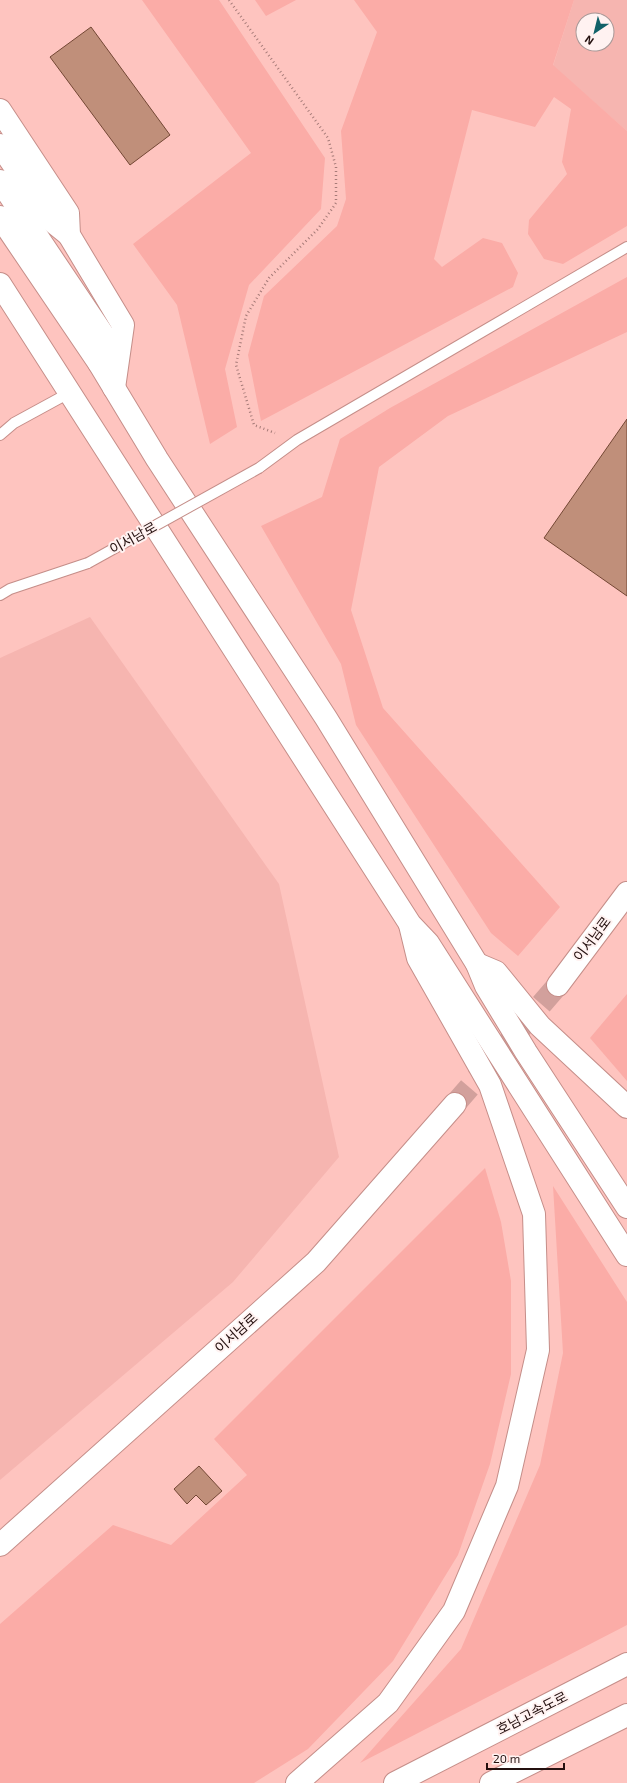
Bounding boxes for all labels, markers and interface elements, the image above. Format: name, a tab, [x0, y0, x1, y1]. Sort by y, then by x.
north arrow	[575, 12, 615, 52]
text: N	[582, 33, 596, 48]
street label: 이서남로	[106, 518, 160, 557]
street label: 이서남로	[569, 913, 614, 964]
street label: 이서남로	[211, 1309, 261, 1356]
street label: 호남고속도로	[493, 1687, 570, 1738]
scale bar	[487, 1745, 564, 1771]
text: 20 m	[493, 1751, 520, 1765]

